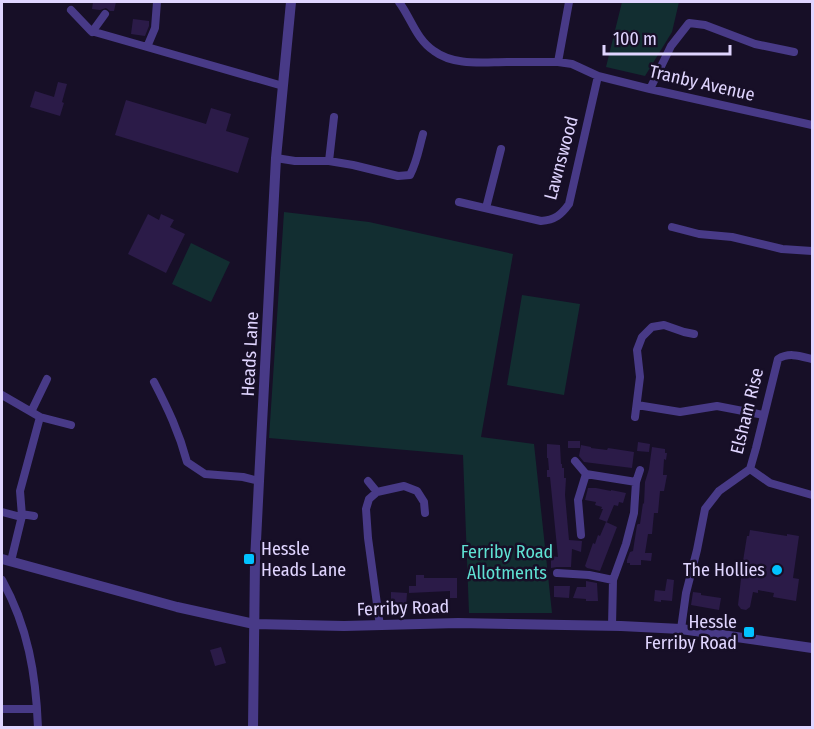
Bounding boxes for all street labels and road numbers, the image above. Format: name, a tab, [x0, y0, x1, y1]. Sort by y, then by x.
street label: Tranby Avenue	[647, 60, 757, 106]
street label: Lawnswood	[539, 114, 583, 202]
street label: Heads Lane	[237, 311, 263, 397]
street label: Elsham Rise	[726, 366, 768, 456]
street label: Ferriby Road	[356, 595, 450, 621]

